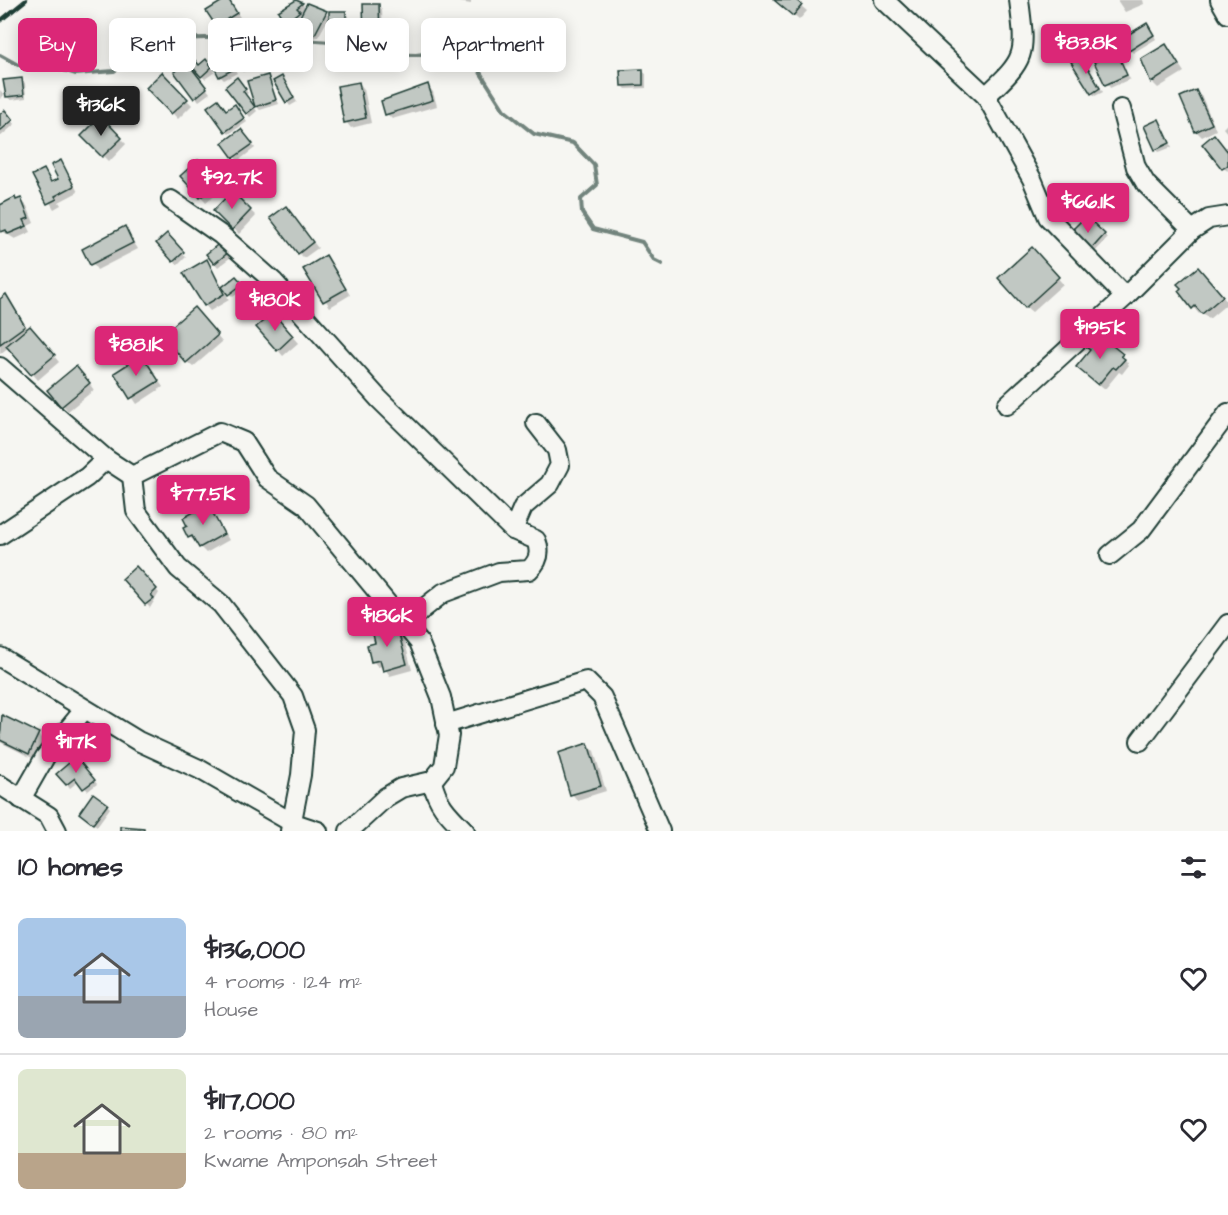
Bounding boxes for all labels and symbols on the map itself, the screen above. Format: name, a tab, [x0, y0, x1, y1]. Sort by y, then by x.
pin: $83.8K	[1037, 24, 1135, 75]
pin: $136K	[59, 86, 143, 137]
pin: $92.7K	[183, 159, 281, 210]
pin: $66.1K	[1039, 183, 1137, 234]
pin: $180K	[233, 281, 317, 332]
pin: $195K	[1058, 309, 1142, 360]
pin: $88.1K	[87, 326, 185, 377]
pin: $77.5K	[154, 475, 252, 526]
pin: $186K	[345, 597, 429, 648]
pin: $117K	[34, 723, 118, 774]

